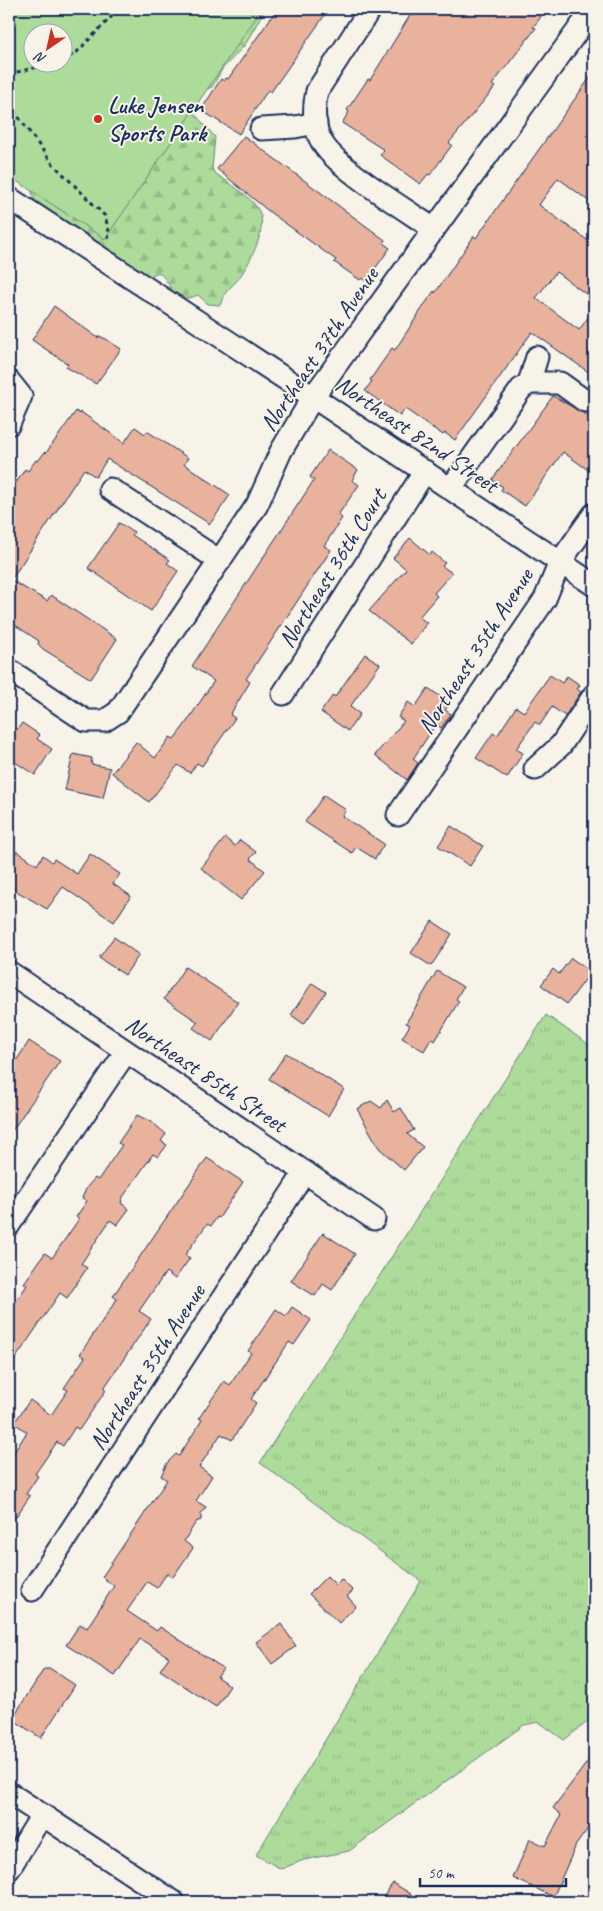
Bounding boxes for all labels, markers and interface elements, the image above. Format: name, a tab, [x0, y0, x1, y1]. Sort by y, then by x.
north arrow	[22, 22, 72, 72]
text: N	[31, 48, 49, 68]
place label: Luke Jensen Sports Park	[108, 90, 208, 148]
marker: Luke Jensen Sports Park	[92, 113, 104, 125]
street label: Northeast 37th Avenue	[253, 259, 386, 437]
street label: Northeast 82nd Street	[330, 369, 506, 501]
street label: Northeast 36th Court	[271, 481, 394, 653]
street label: Northeast 35th Avenue	[410, 561, 541, 739]
street label: Northeast 85th Street	[120, 1009, 294, 1140]
street label: Northeast 35th Avenue	[82, 1277, 213, 1455]
scale bar	[420, 1856, 567, 1888]
text: 50 m	[428, 1864, 455, 1883]

